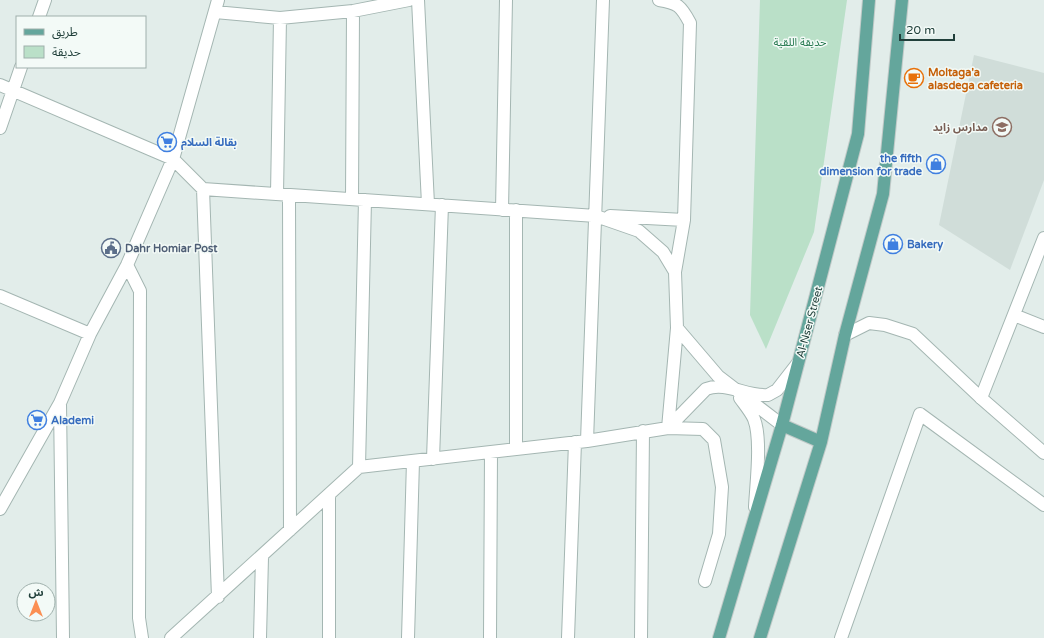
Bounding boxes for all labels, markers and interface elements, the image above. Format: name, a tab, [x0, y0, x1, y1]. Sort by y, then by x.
legend	[16, 16, 146, 68]
scale bar	[900, 16, 954, 42]
text: 20 m	[906, 23, 935, 37]
text: طريق	[52, 25, 78, 40]
park label: حديقة اللقية	[774, 36, 827, 49]
text: حديقة	[52, 45, 81, 59]
place label: Moltaga'a alasdega cafeteria	[928, 66, 1023, 93]
cafe icon: Moltaga'a alasdega cafeteria	[903, 67, 925, 89]
school or university icon: مدارس زايد	[991, 116, 1013, 138]
place label: مدارس زايد	[933, 121, 988, 134]
supermarket icon: بقالة السلام	[156, 131, 178, 153]
place label: بقالة السلام	[181, 136, 237, 151]
place label: the fifth dimension for trade	[820, 152, 923, 178]
shop icon: the fifth dimension for trade	[925, 153, 947, 175]
shop icon: Bakery	[882, 233, 904, 255]
public building icon: Dahr Homiar Post	[100, 237, 122, 259]
place label: Bakery	[907, 238, 943, 252]
place label: Dahr Homiar Post	[125, 242, 218, 255]
street label: Al-Nser Street	[794, 285, 825, 359]
supermarket icon: Alademi	[26, 409, 48, 431]
place label: Alademi	[51, 414, 94, 427]
north arrow	[16, 582, 56, 622]
text: ش	[28, 586, 44, 599]

